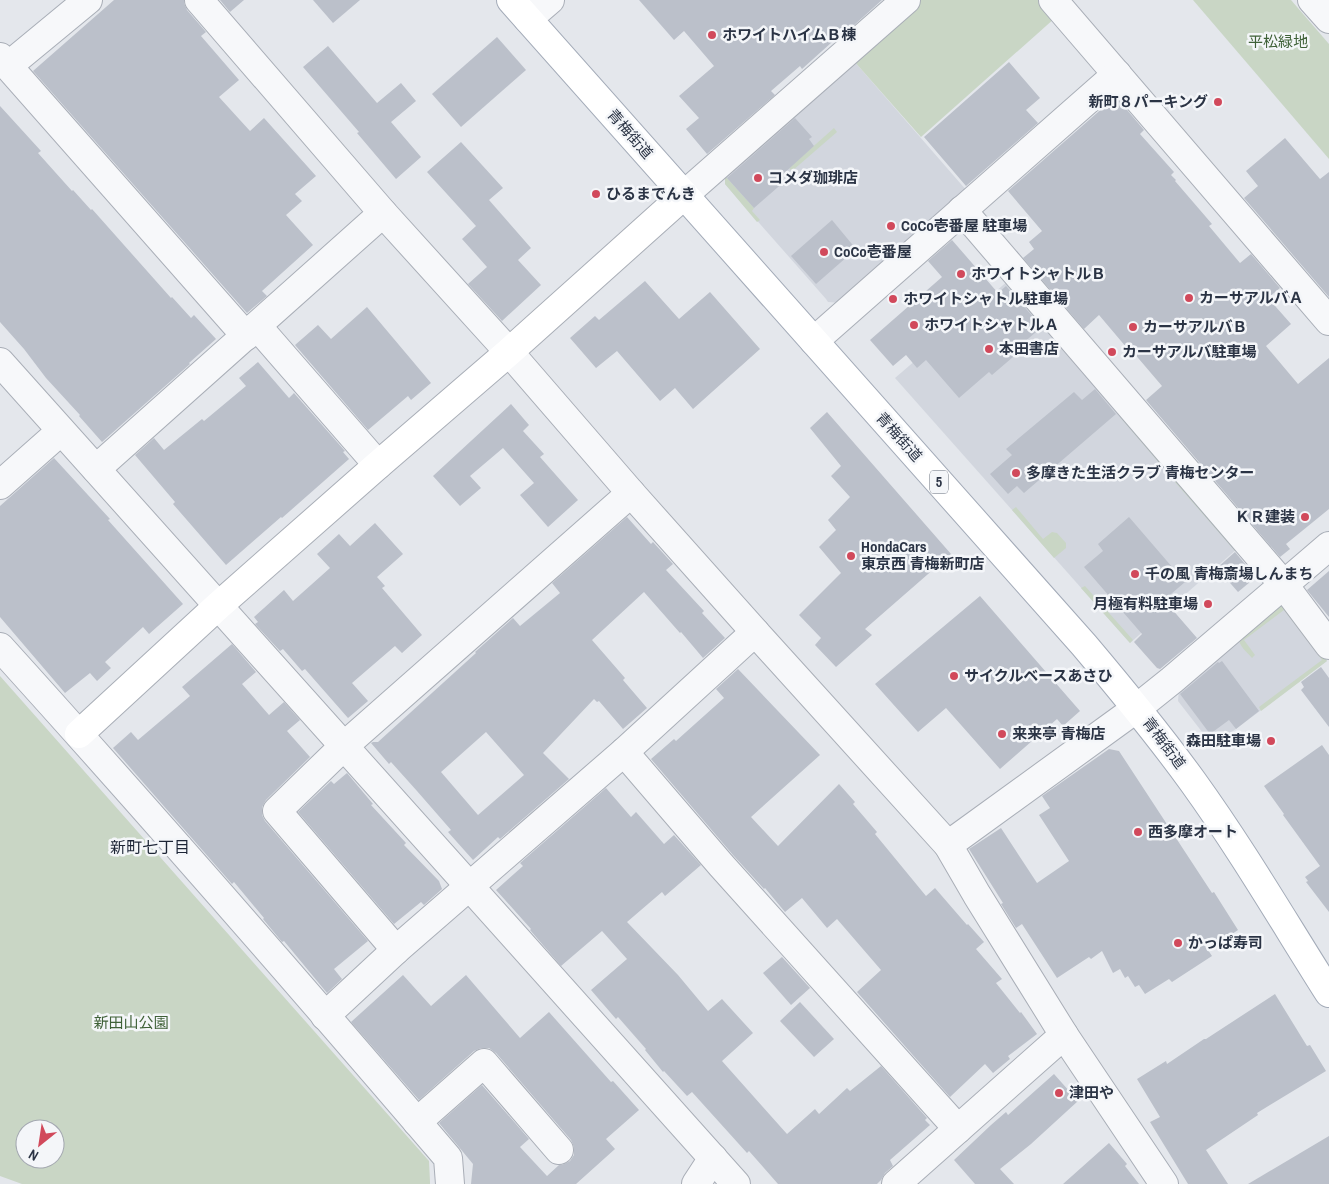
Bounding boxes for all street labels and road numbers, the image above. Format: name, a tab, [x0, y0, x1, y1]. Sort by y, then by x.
street label: 青梅街道	[603, 104, 658, 163]
street label: 青梅街道	[871, 407, 927, 466]
road number: 5	[930, 471, 948, 494]
street label: 青梅街道	[1138, 712, 1191, 773]

